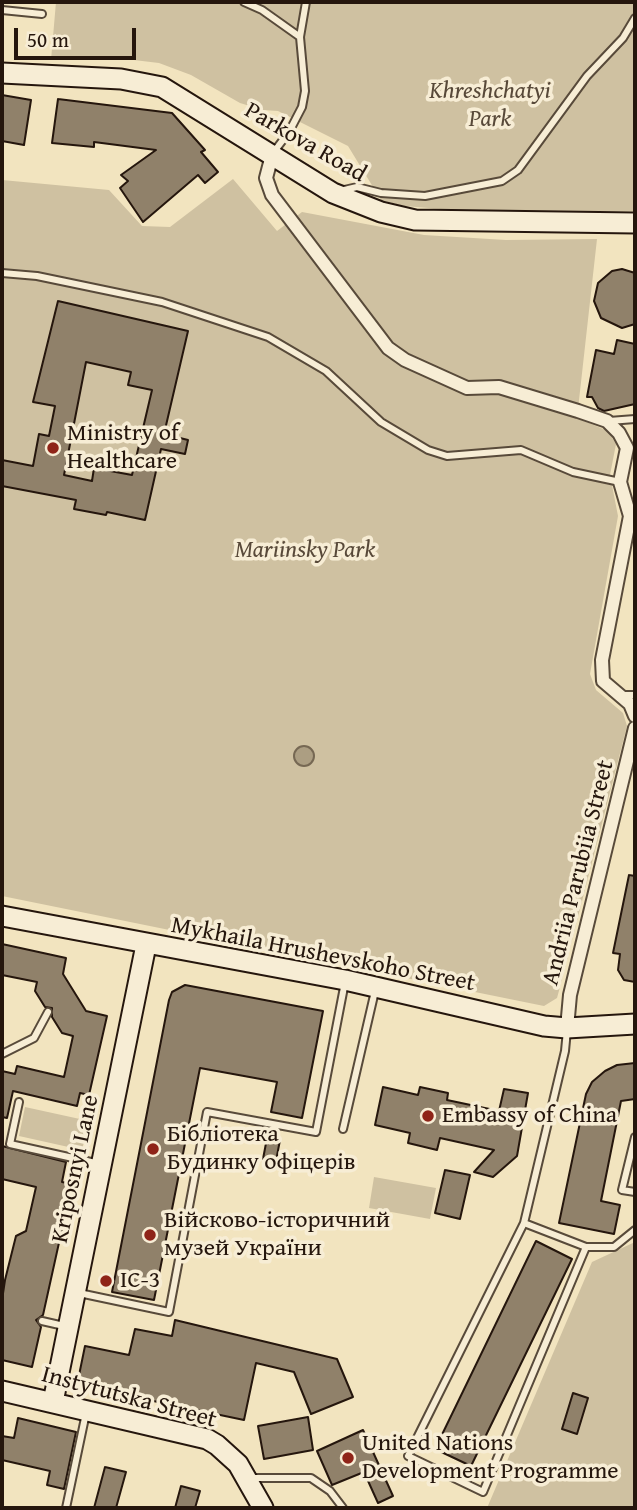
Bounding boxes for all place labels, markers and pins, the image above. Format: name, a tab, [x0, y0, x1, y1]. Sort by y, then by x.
place label: Ministry of Healthcare	[67, 420, 179, 476]
marker: Ministry of Healthcare	[45, 440, 61, 456]
place label: Embassy of China	[442, 1102, 617, 1130]
marker: Embassy of China	[420, 1108, 436, 1124]
place label: Бібліотека Будинку офіцерів	[167, 1121, 356, 1177]
marker: Бібліотека Будинку офіцерів	[145, 1141, 161, 1157]
place label: Війсково-історичний музей України	[164, 1207, 390, 1263]
marker: Війсково-історичний музей України	[142, 1227, 158, 1243]
place label: ІС-3	[120, 1267, 160, 1295]
marker: ІС-3	[98, 1273, 114, 1289]
place label: United Nations Development Programme	[362, 1430, 619, 1486]
marker: United Nations Development Programme	[340, 1450, 356, 1466]

